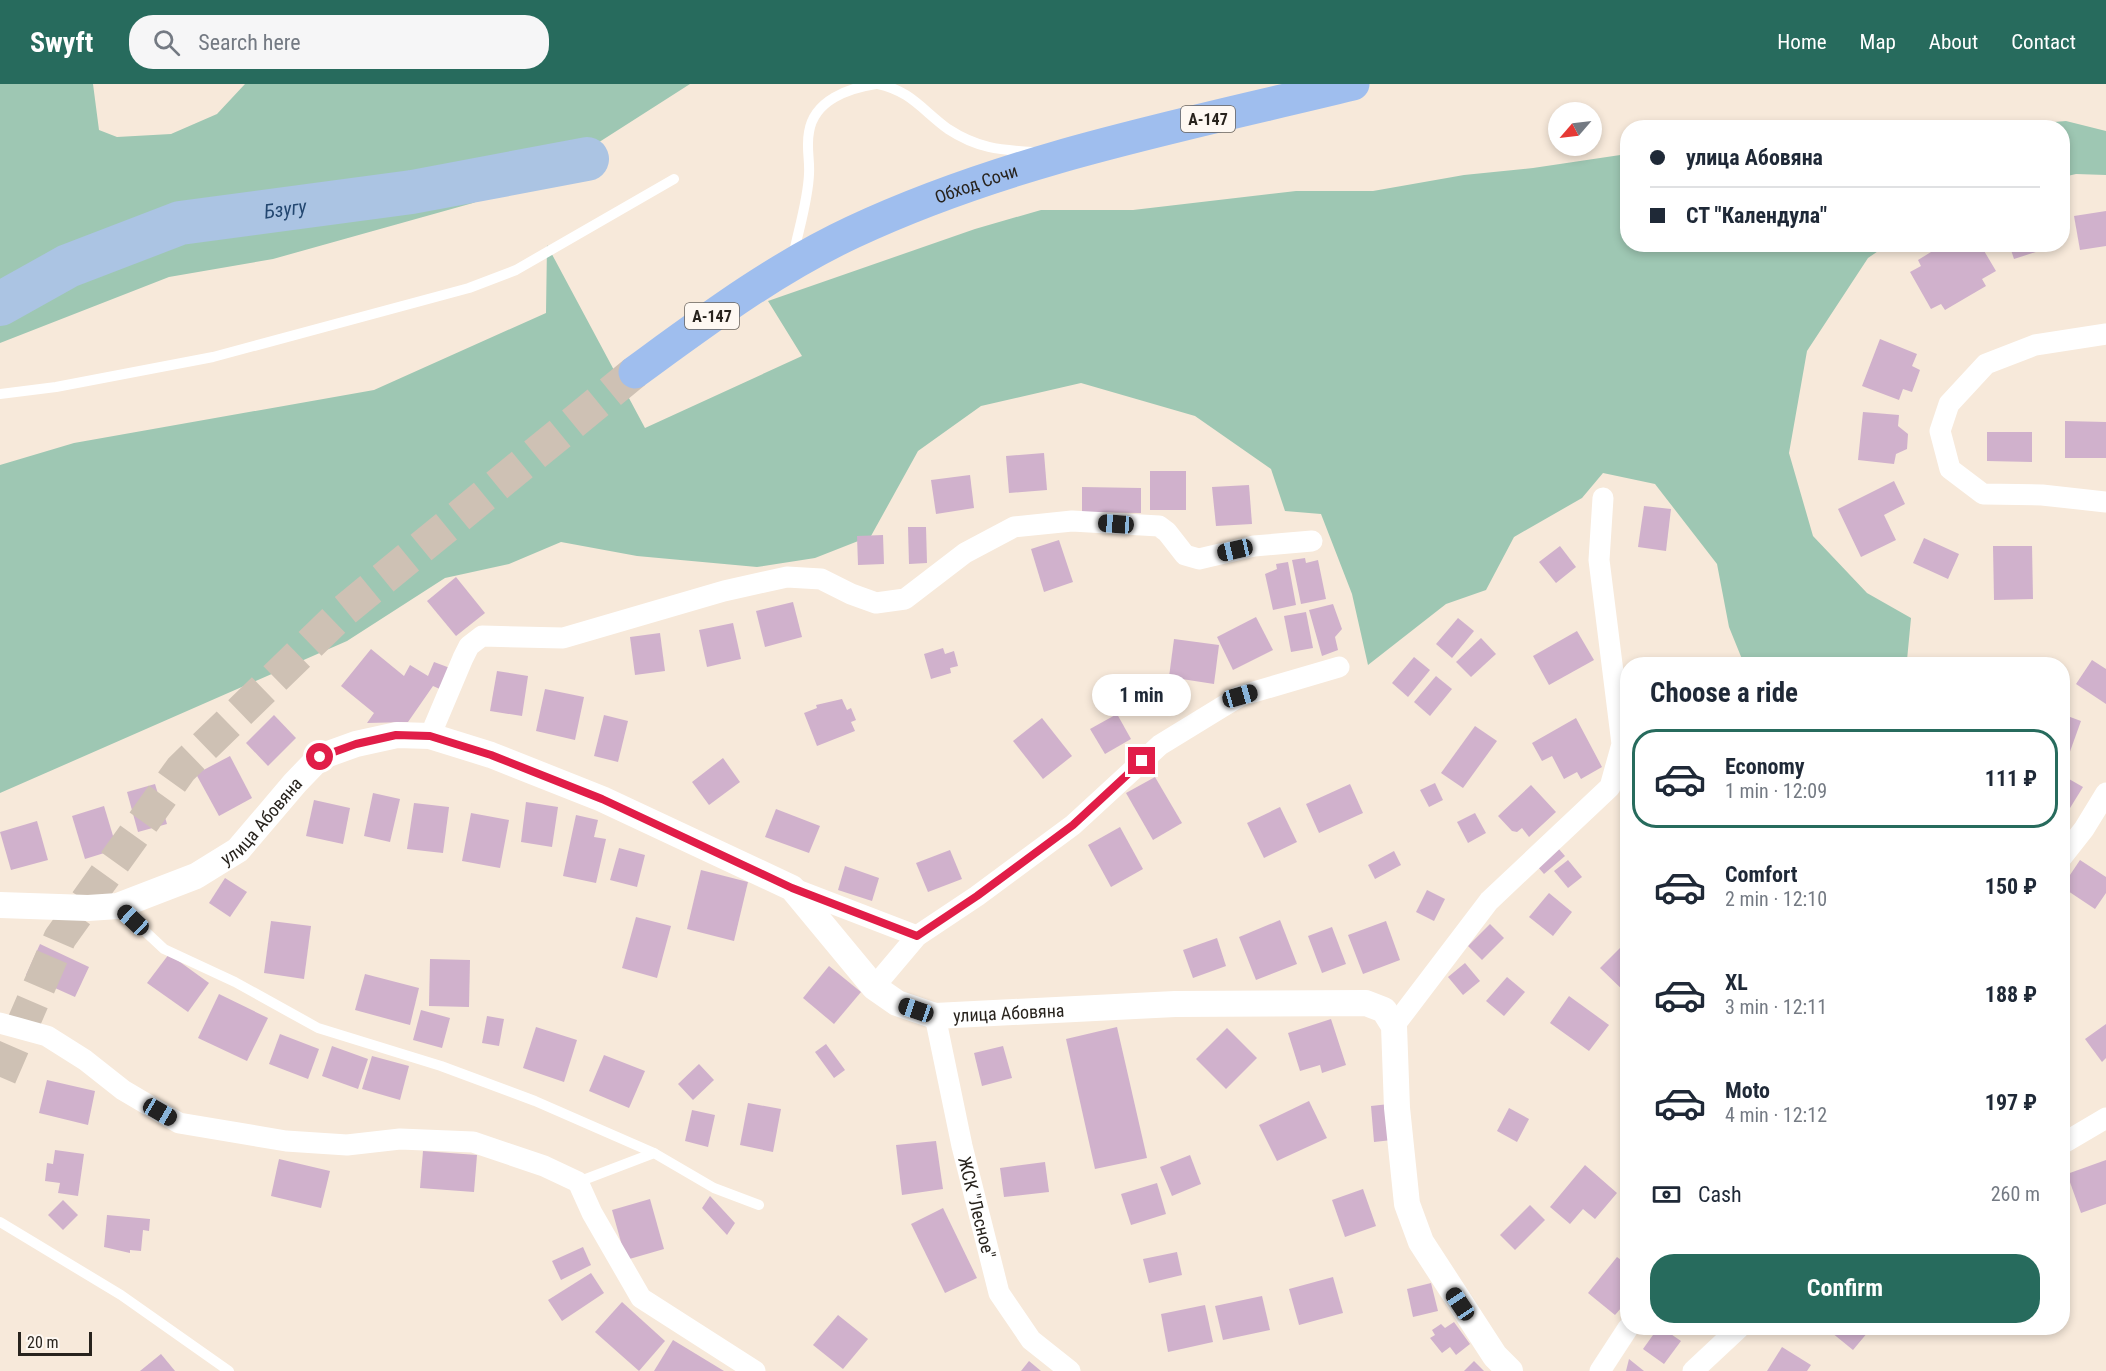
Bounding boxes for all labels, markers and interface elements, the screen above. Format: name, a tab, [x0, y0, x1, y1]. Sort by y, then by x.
search box	[129, 15, 549, 69]
text: Swyft	[30, 26, 93, 59]
icon: search	[150, 26, 183, 59]
text: Search here	[198, 30, 301, 55]
text: Home	[1777, 30, 1827, 54]
text: Map	[1860, 30, 1896, 54]
text: About	[1929, 30, 1978, 54]
text: Contact	[2011, 30, 2076, 54]
north arrow	[1548, 102, 1602, 156]
map controls	[1548, 102, 1602, 156]
road number: А-147	[1181, 106, 1235, 132]
text: улица Абовяна	[1686, 145, 1823, 170]
street label: Обход Сочи	[932, 159, 1020, 207]
water label: Бзугу	[262, 194, 309, 224]
text: СТ "Календула"	[1686, 203, 1827, 228]
road number: А-147	[685, 303, 739, 329]
car	[1097, 514, 1135, 534]
car	[1215, 537, 1255, 563]
callout: 1 min	[1092, 674, 1192, 716]
text: Choose a ride	[1650, 677, 1798, 709]
car	[1220, 682, 1260, 710]
text: 1 min	[1119, 683, 1164, 707]
route start	[306, 743, 333, 770]
route end	[1128, 747, 1155, 774]
icon: car	[1653, 752, 1707, 806]
text: Economy	[1725, 754, 1805, 779]
text: 111 ₽	[1985, 766, 2037, 791]
street label: улица Абовяна	[216, 772, 306, 869]
text: 1 min · 12:09	[1725, 779, 1827, 803]
icon: car	[1653, 860, 1707, 914]
text: Comfort	[1725, 862, 1798, 887]
text: 150 ₽	[1985, 874, 2037, 899]
text: 2 min · 12:10	[1725, 887, 1827, 911]
car	[114, 901, 152, 939]
icon: car	[1653, 968, 1707, 1022]
text: XL	[1725, 970, 1748, 995]
text: 188 ₽	[1985, 982, 2037, 1007]
text: 3 min · 12:11	[1725, 995, 1827, 1019]
car	[896, 996, 936, 1024]
street label: улица Абовяна	[953, 999, 1065, 1026]
icon: car	[1653, 1076, 1707, 1130]
text: Moto	[1725, 1078, 1770, 1103]
text: 197 ₽	[1985, 1090, 2037, 1115]
car	[140, 1095, 180, 1129]
text: 4 min · 12:12	[1725, 1103, 1827, 1127]
street label: ЖСК "Лесное"	[955, 1154, 1000, 1261]
icon: cash	[1650, 1178, 1683, 1211]
text: Cash	[1698, 1182, 1742, 1207]
text: 260 m	[1991, 1182, 2040, 1206]
button: Confirm	[1650, 1254, 2040, 1323]
car	[1442, 1284, 1478, 1324]
scale bar	[18, 1329, 92, 1356]
text: 20 m	[27, 1333, 59, 1352]

